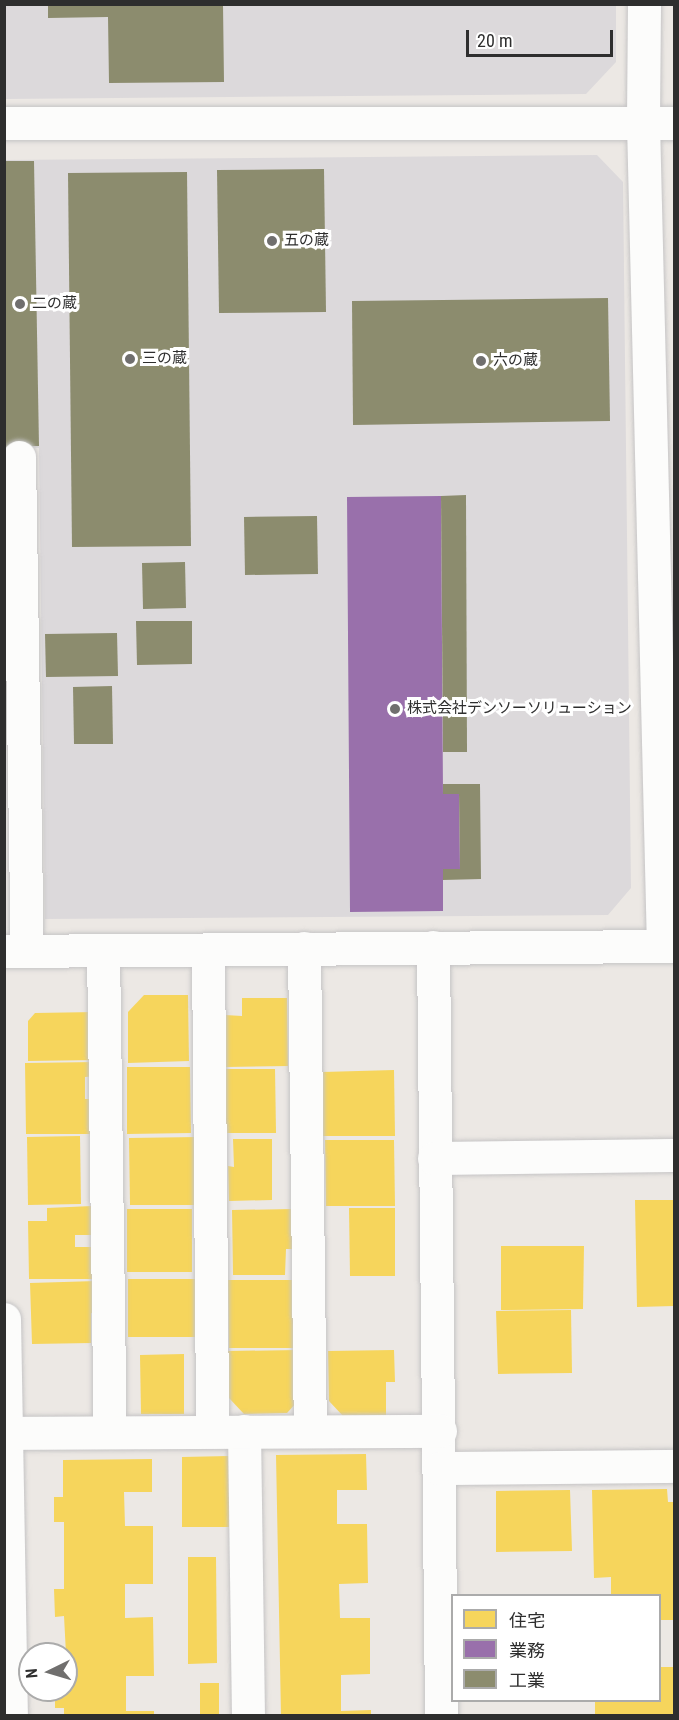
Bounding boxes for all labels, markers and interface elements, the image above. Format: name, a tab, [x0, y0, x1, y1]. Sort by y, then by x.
scale bar	[469, 18, 616, 56]
text: 20 m	[477, 30, 512, 51]
place label: 五の蔵	[284, 232, 329, 250]
marker: 五の蔵	[265, 234, 279, 248]
place label: 二の蔵	[32, 295, 77, 313]
marker: 二の蔵	[13, 297, 27, 311]
place label: 三の蔵	[142, 350, 187, 368]
marker: 三の蔵	[123, 352, 137, 366]
place label: 六の蔵	[493, 352, 538, 370]
marker: 六の蔵	[474, 354, 488, 368]
place label: 株式会社デンソーソリューション	[407, 700, 632, 718]
marker: 株式会社デンソーソリューション	[388, 702, 402, 716]
legend	[451, 1594, 661, 1702]
text: 住宅	[509, 1610, 545, 1631]
text: 業務	[509, 1640, 545, 1661]
north arrow	[18, 1642, 78, 1702]
text: N	[22, 1668, 41, 1679]
text: 工業	[509, 1670, 545, 1691]

